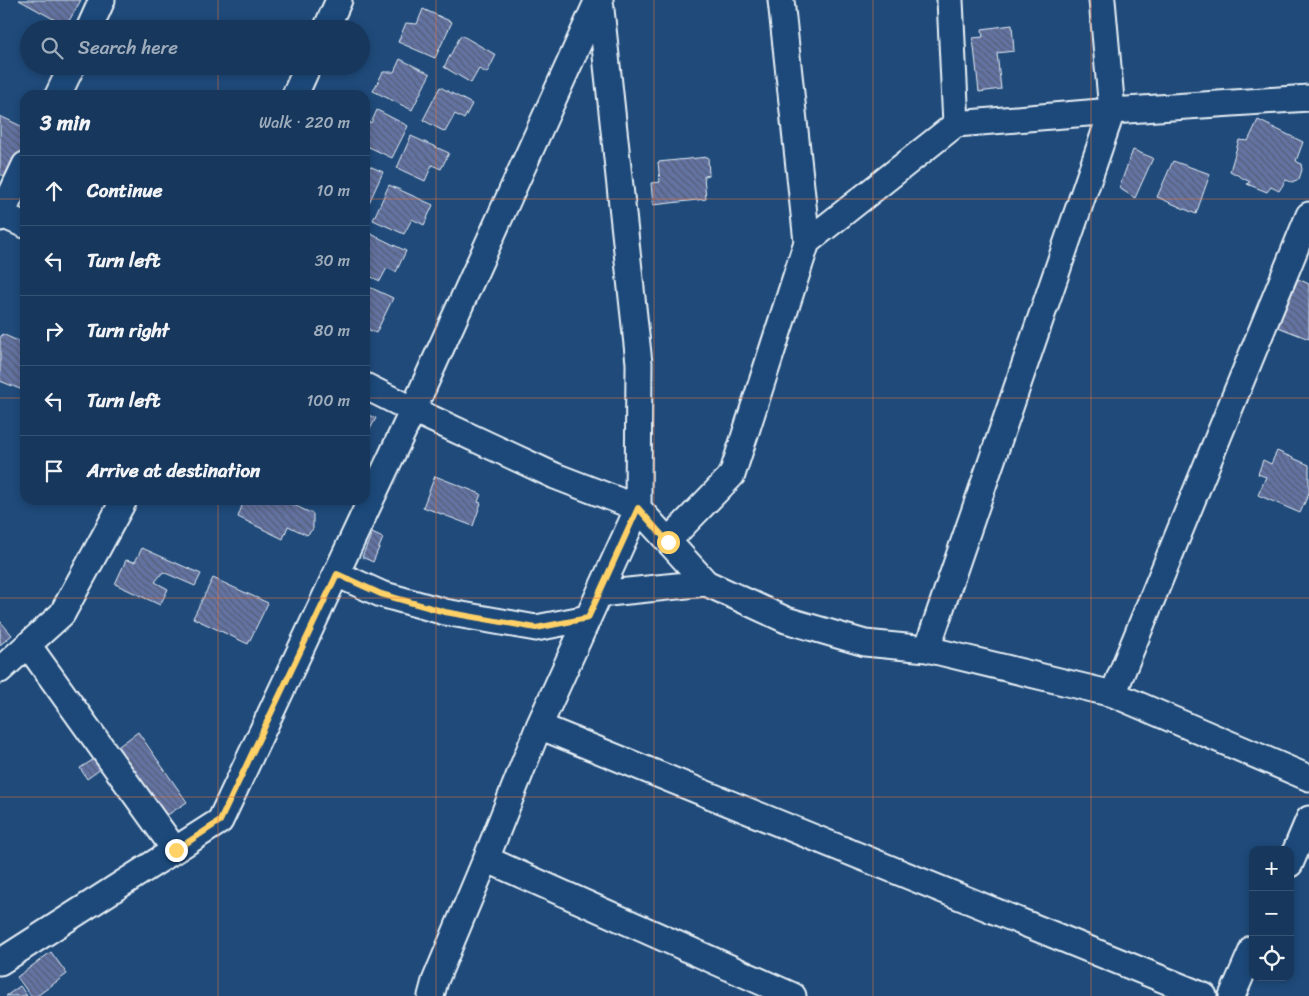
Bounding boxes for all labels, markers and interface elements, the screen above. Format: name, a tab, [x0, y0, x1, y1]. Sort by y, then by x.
search box	[20, 20, 370, 75]
text: Search here	[78, 31, 178, 64]
icon: search	[38, 34, 66, 62]
text: 3 min	[40, 104, 90, 142]
text: Walk · 220 m	[259, 108, 350, 137]
text: Continue	[87, 174, 163, 207]
text: 10 m	[317, 176, 350, 205]
icon: ahead	[40, 177, 68, 205]
text: Turn left	[87, 244, 160, 277]
text: 30 m	[315, 246, 350, 275]
icon: left	[40, 247, 68, 275]
text: Turn right	[87, 314, 169, 347]
text: 80 m	[314, 316, 350, 345]
icon: right	[40, 317, 68, 345]
text: Turn left	[87, 384, 160, 417]
text: 100 m	[306, 386, 350, 415]
icon: left	[40, 387, 68, 415]
text: Arrive at destination	[87, 454, 260, 487]
icon: arrive	[40, 457, 68, 485]
route start	[657, 531, 680, 554]
route end	[165, 839, 188, 862]
map controls	[1249, 846, 1294, 981]
button: +	[1249, 846, 1294, 891]
button: −	[1249, 891, 1294, 936]
button: locate	[1249, 936, 1294, 981]

